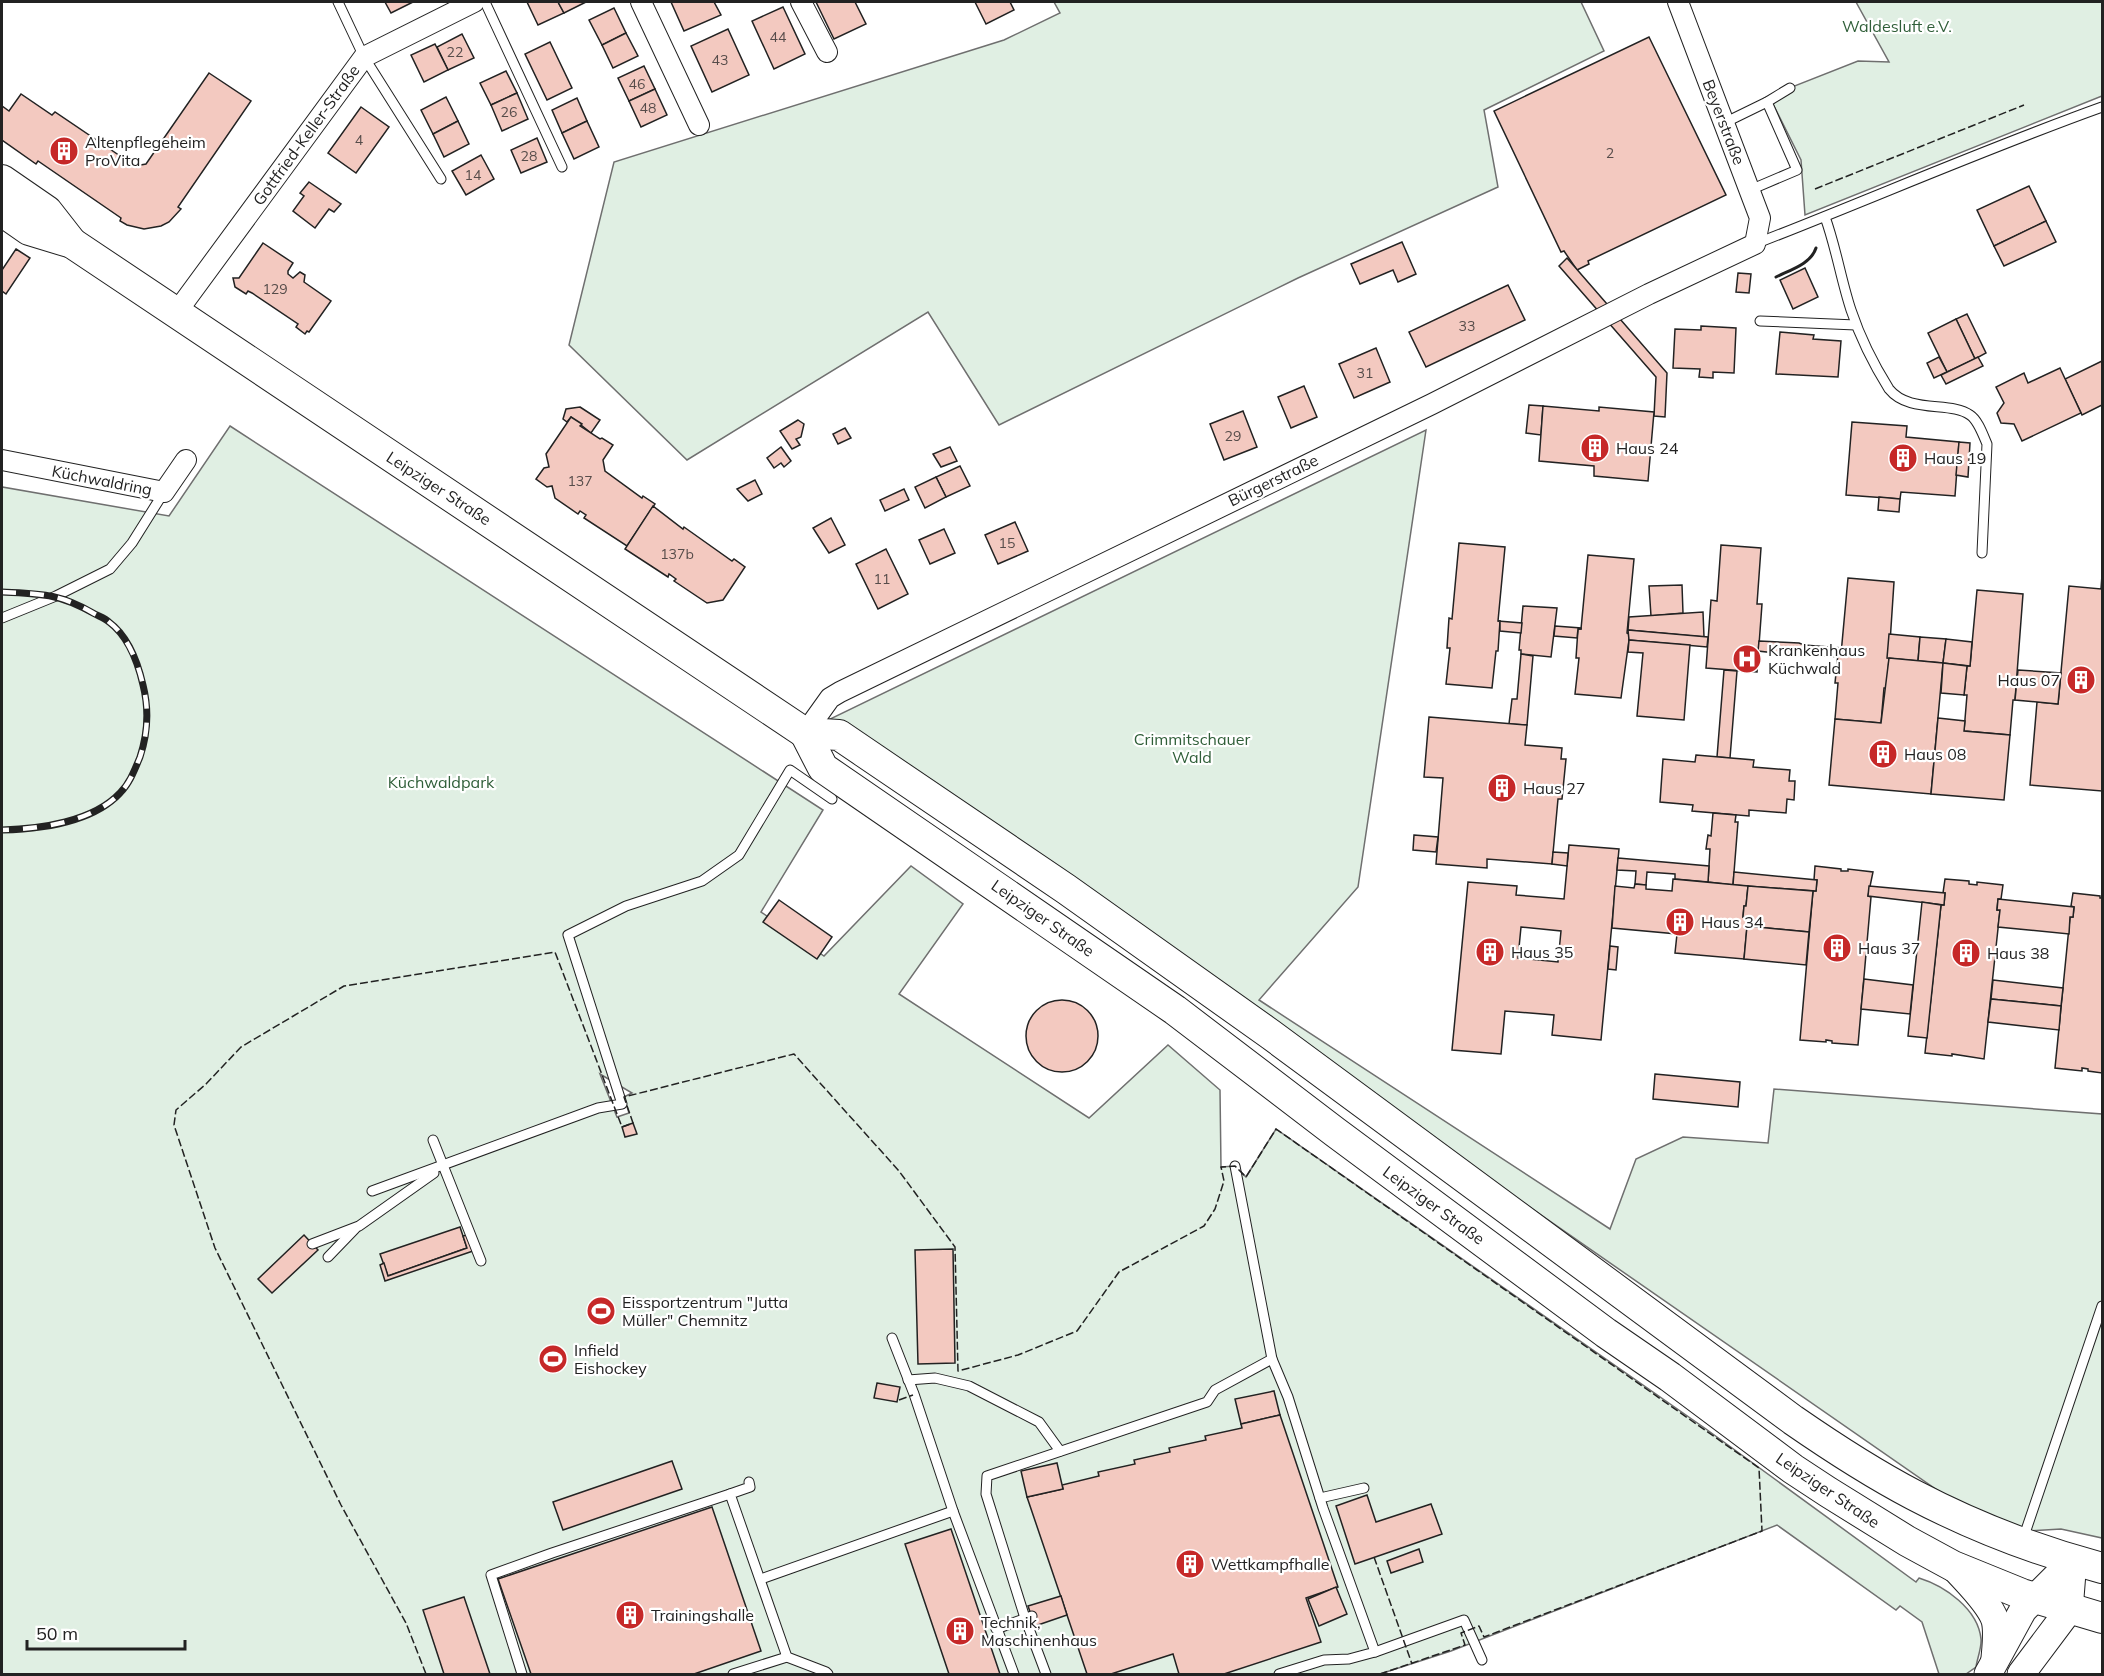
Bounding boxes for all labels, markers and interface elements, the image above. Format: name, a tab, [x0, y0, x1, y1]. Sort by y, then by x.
park label: Waldesluft e.V.	[1842, 16, 1952, 36]
house number: 44	[770, 28, 787, 46]
house number: 22	[447, 43, 463, 61]
house number: 43	[712, 51, 728, 69]
street label: Gottfried-Keller-Straße	[248, 61, 364, 209]
house number: 46	[629, 75, 645, 93]
street label: Beyerstraße	[1699, 76, 1749, 168]
house number: 48	[640, 99, 656, 117]
house number: 26	[501, 103, 517, 121]
house number: 4	[355, 131, 364, 149]
place label: Altenpflegeheim ProVita	[85, 132, 206, 170]
building icon: Altenpflegeheim ProVita	[48, 135, 80, 167]
house number: 2	[1606, 144, 1614, 162]
house number: 28	[521, 147, 537, 165]
house number: 14	[465, 166, 482, 184]
house number: 129	[262, 280, 288, 298]
house number: 33	[1459, 317, 1475, 335]
house number: 31	[1357, 364, 1373, 382]
house number: 29	[1225, 427, 1241, 445]
building icon: Haus 24	[1579, 432, 1611, 464]
place label: Haus 24	[1616, 438, 1679, 458]
building icon: Haus 19	[1887, 442, 1919, 474]
street label: Leipziger Straße	[383, 447, 495, 529]
place label: Haus 19	[1924, 448, 1986, 468]
street label: Bürgerstraße	[1225, 450, 1321, 510]
street label: Küchwaldring	[50, 460, 154, 500]
house number: 137	[567, 472, 593, 490]
house number: 15	[999, 534, 1015, 552]
house number: 137b	[660, 545, 694, 563]
house number: 11	[874, 570, 890, 588]
place label: Krankenhaus Küchwald	[1768, 640, 1865, 678]
hospital icon: Krankenhaus Küchwald	[1731, 643, 1763, 675]
building icon: Haus 07	[2065, 664, 2097, 696]
place label: Haus 07	[1998, 670, 2060, 690]
park label: Crimmitschauer Wald	[1134, 729, 1251, 767]
building icon: Haus 08	[1867, 738, 1899, 770]
place label: Haus 08	[1904, 744, 1966, 764]
park label: Küchwaldpark	[388, 772, 495, 792]
building icon: Haus 27	[1486, 772, 1518, 804]
place label: Haus 27	[1523, 778, 1585, 798]
street label: Leipziger Straße	[988, 875, 1098, 961]
building icon: Haus 34	[1664, 906, 1696, 938]
place label: Haus 34	[1701, 912, 1764, 932]
building icon: Haus 37	[1821, 932, 1853, 964]
building icon: Haus 35	[1474, 936, 1506, 968]
building icon: Haus 38	[1950, 937, 1982, 969]
place label: Haus 37	[1858, 938, 1920, 958]
place label: Haus 35	[1511, 942, 1573, 962]
place label: Haus 38	[1987, 943, 2049, 963]
street label: Leipziger Straße	[1379, 1161, 1489, 1249]
place label: Eissportzentrum "Jutta Müller" Chemnitz	[622, 1292, 788, 1330]
sports icon: Eissportzentrum "Jutta Müller" Chemnitz	[585, 1295, 617, 1327]
place label: Infield Eishockey	[574, 1340, 647, 1378]
sports icon: Infield Eishockey	[537, 1343, 569, 1375]
street label: Leipziger Straße	[1772, 1448, 1884, 1532]
building icon: Wettkampfhalle	[1174, 1548, 1206, 1580]
place label: Wettkampfhalle	[1211, 1554, 1330, 1574]
building icon: Trainingshalle	[614, 1599, 646, 1631]
place label: Trainingshalle	[651, 1605, 754, 1625]
place label: Technik, Maschinenhaus	[981, 1612, 1097, 1650]
scale bar	[27, 1613, 184, 1651]
building icon: Technik, Maschinenhaus	[944, 1615, 976, 1647]
text: 50 m	[36, 1622, 78, 1645]

